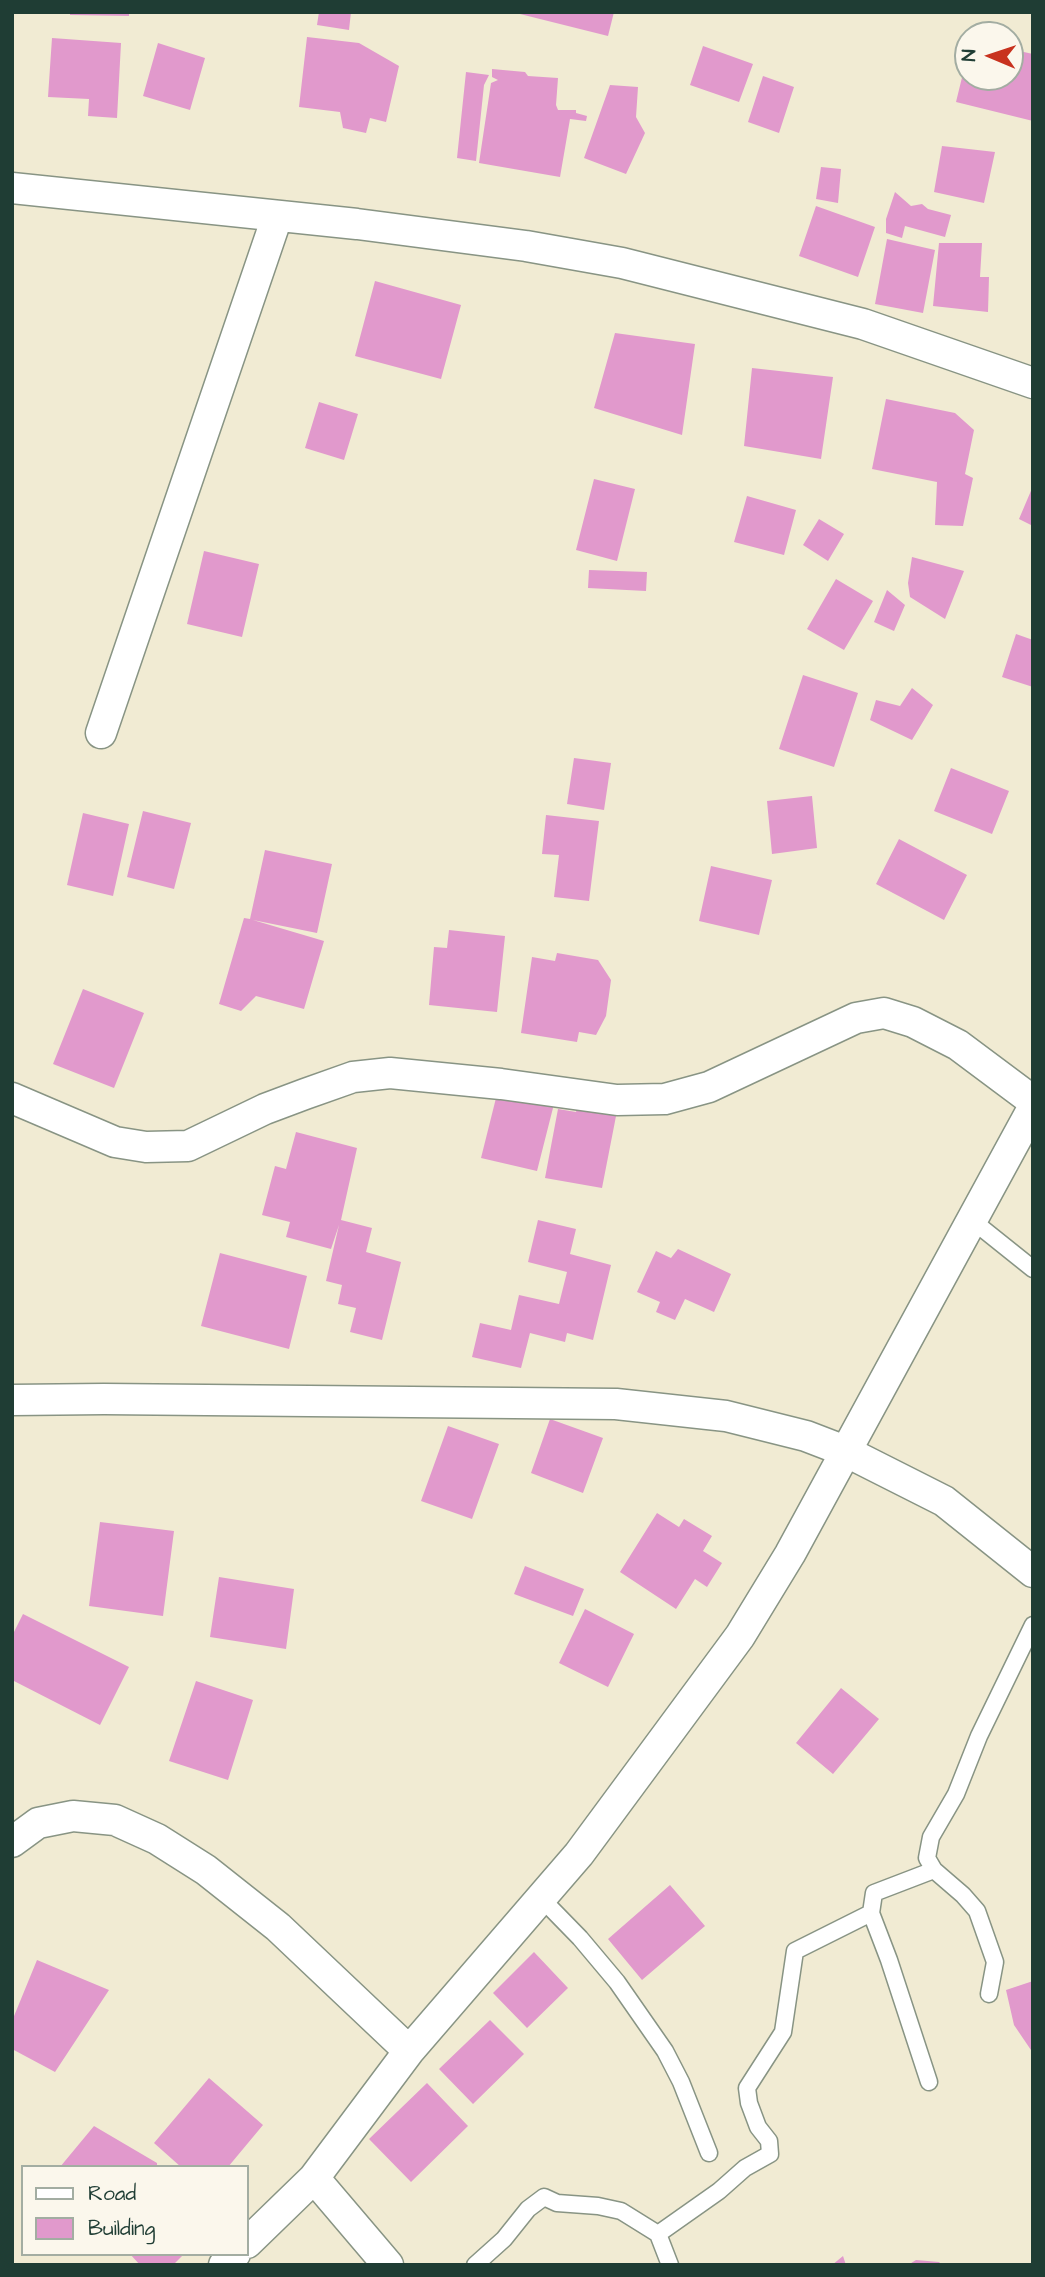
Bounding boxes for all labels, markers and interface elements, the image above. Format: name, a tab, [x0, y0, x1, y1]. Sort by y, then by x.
north arrow	[954, 21, 1024, 91]
text: N	[956, 49, 983, 62]
legend	[21, 2165, 248, 2256]
text: Road	[88, 2179, 136, 2208]
text: Building	[88, 2214, 155, 2243]

